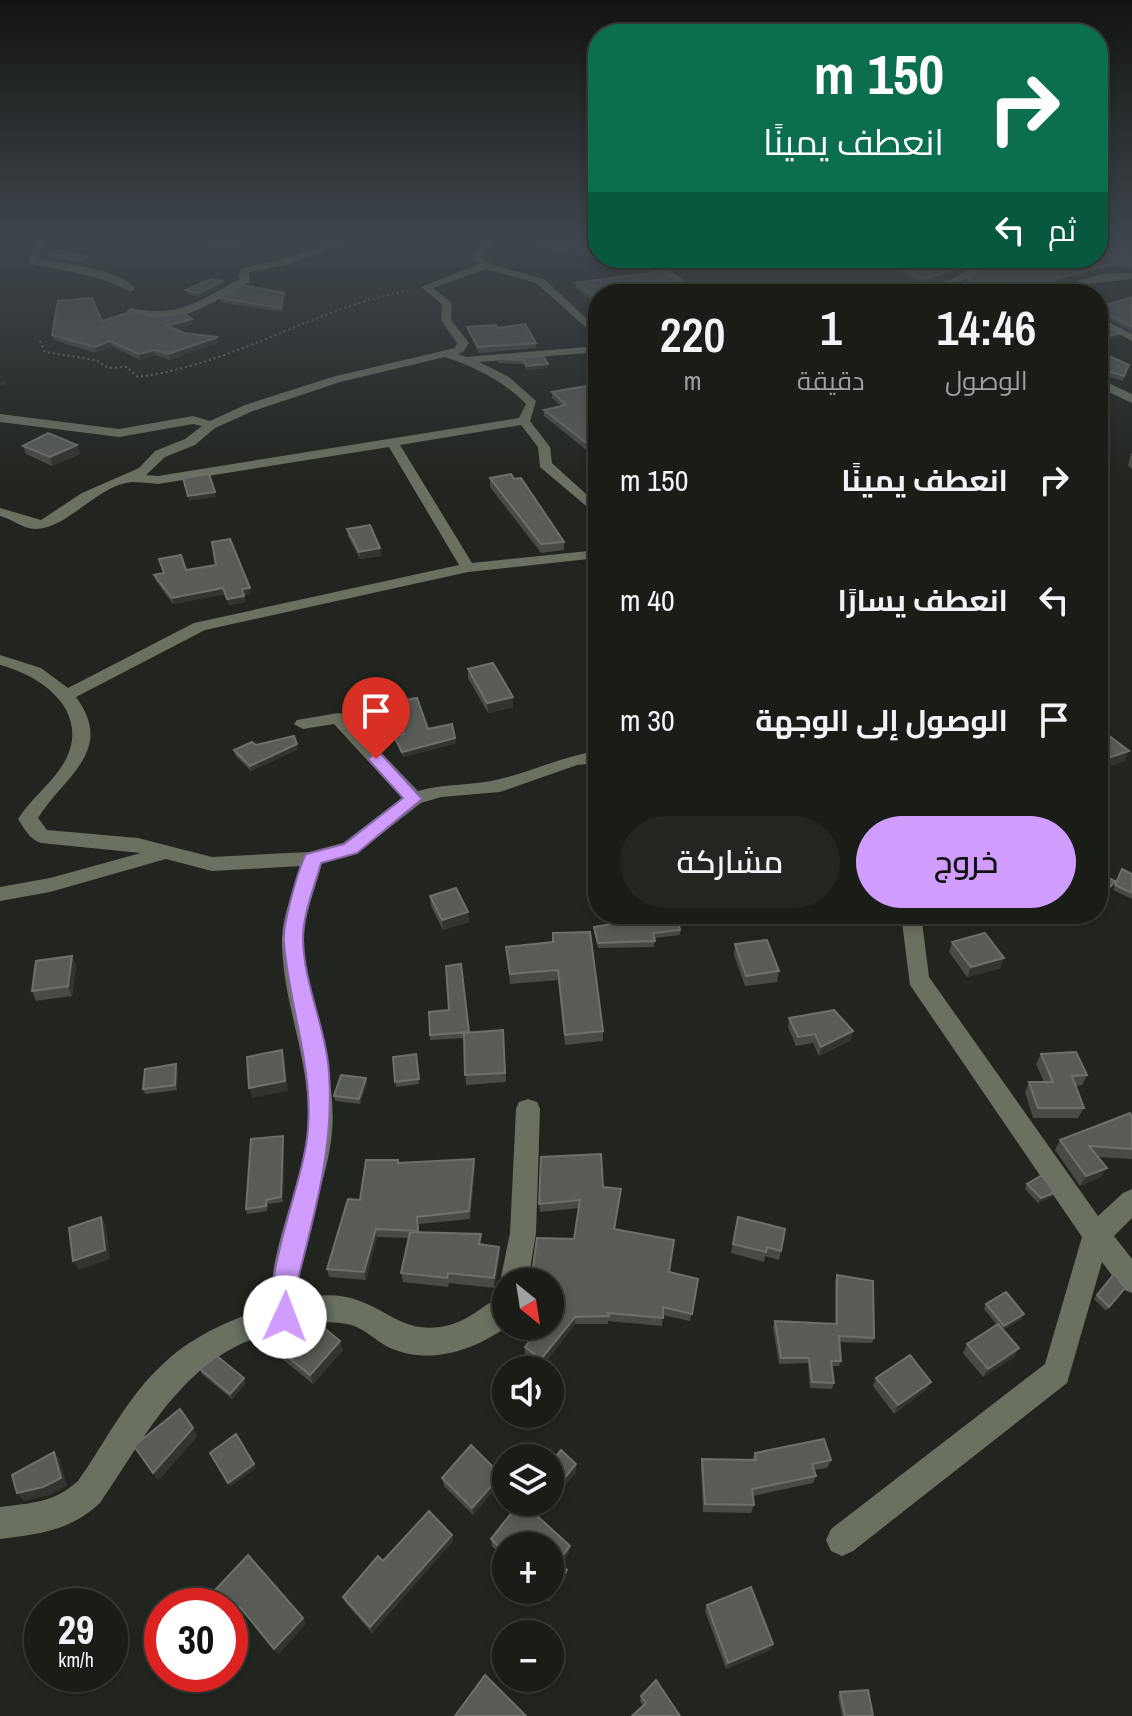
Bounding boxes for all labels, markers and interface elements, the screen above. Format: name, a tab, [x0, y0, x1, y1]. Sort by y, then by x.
text: 150 m	[814, 36, 944, 111]
icon: right	[972, 56, 1076, 160]
text: انعطف يمينًا	[763, 118, 944, 166]
icon: left	[988, 208, 1032, 252]
text: ثم	[1048, 210, 1076, 250]
text: 1	[820, 295, 842, 360]
text: 14:46	[936, 295, 1036, 360]
text: 220	[660, 302, 725, 367]
text: m	[684, 363, 701, 398]
text: دقيقة	[797, 363, 865, 398]
text: الوصول	[945, 363, 1028, 398]
icon: right	[1032, 458, 1076, 502]
text: 150 m	[620, 460, 688, 500]
text: انعطف يمينًا	[841, 460, 1008, 500]
icon: left	[1032, 578, 1076, 622]
text: 40 m	[620, 580, 675, 620]
text: انعطف يسارًا	[838, 580, 1008, 620]
pin	[342, 677, 410, 759]
icon: arrive	[354, 689, 398, 733]
icon: arrive	[1032, 698, 1076, 742]
text: 30 m	[620, 700, 675, 740]
text: الوصول إلى الوجهة	[755, 700, 1008, 740]
button: مشاركة	[620, 816, 840, 908]
button: خروج	[856, 816, 1076, 908]
north arrow	[492, 1268, 564, 1340]
map controls	[492, 1268, 564, 1692]
position arrow	[243, 1275, 327, 1359]
button: sound	[492, 1356, 564, 1428]
button: layers	[492, 1444, 564, 1516]
button: +	[492, 1532, 564, 1604]
speed limit sign: 30	[144, 1588, 248, 1692]
text: 29	[58, 1603, 94, 1656]
button: −	[492, 1620, 564, 1692]
text: km/h	[58, 1646, 94, 1673]

